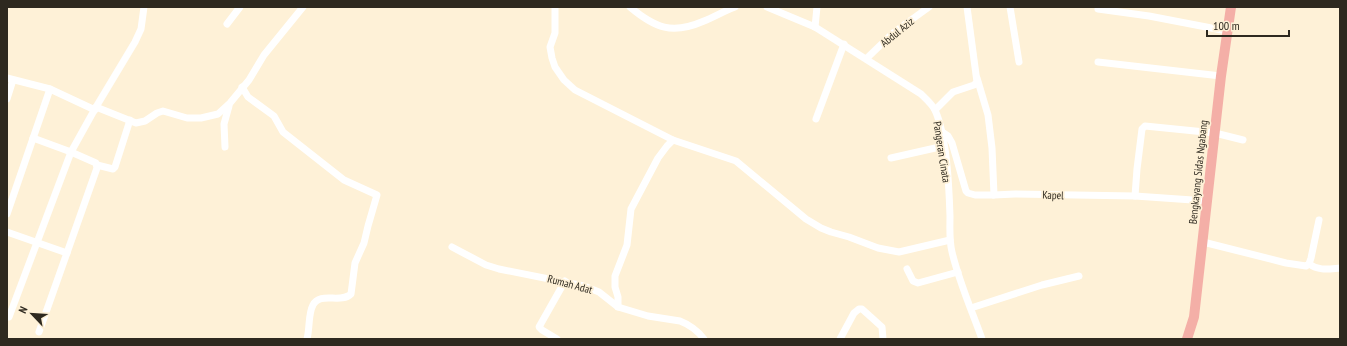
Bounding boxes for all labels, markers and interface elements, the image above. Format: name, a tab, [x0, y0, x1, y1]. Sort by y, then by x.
scale bar	[1207, 12, 1289, 38]
street label: Abdul Aziz	[877, 14, 917, 50]
text: 100 m	[1213, 18, 1240, 33]
street label: Bengkayang Sidas Ngabang	[1186, 119, 1210, 225]
street label: Pangeran Cinata	[930, 120, 954, 184]
street label: Kapel	[1042, 188, 1064, 202]
street label: Rumah Adat	[546, 271, 594, 297]
north arrow	[12, 294, 52, 334]
text: N	[15, 304, 31, 315]

